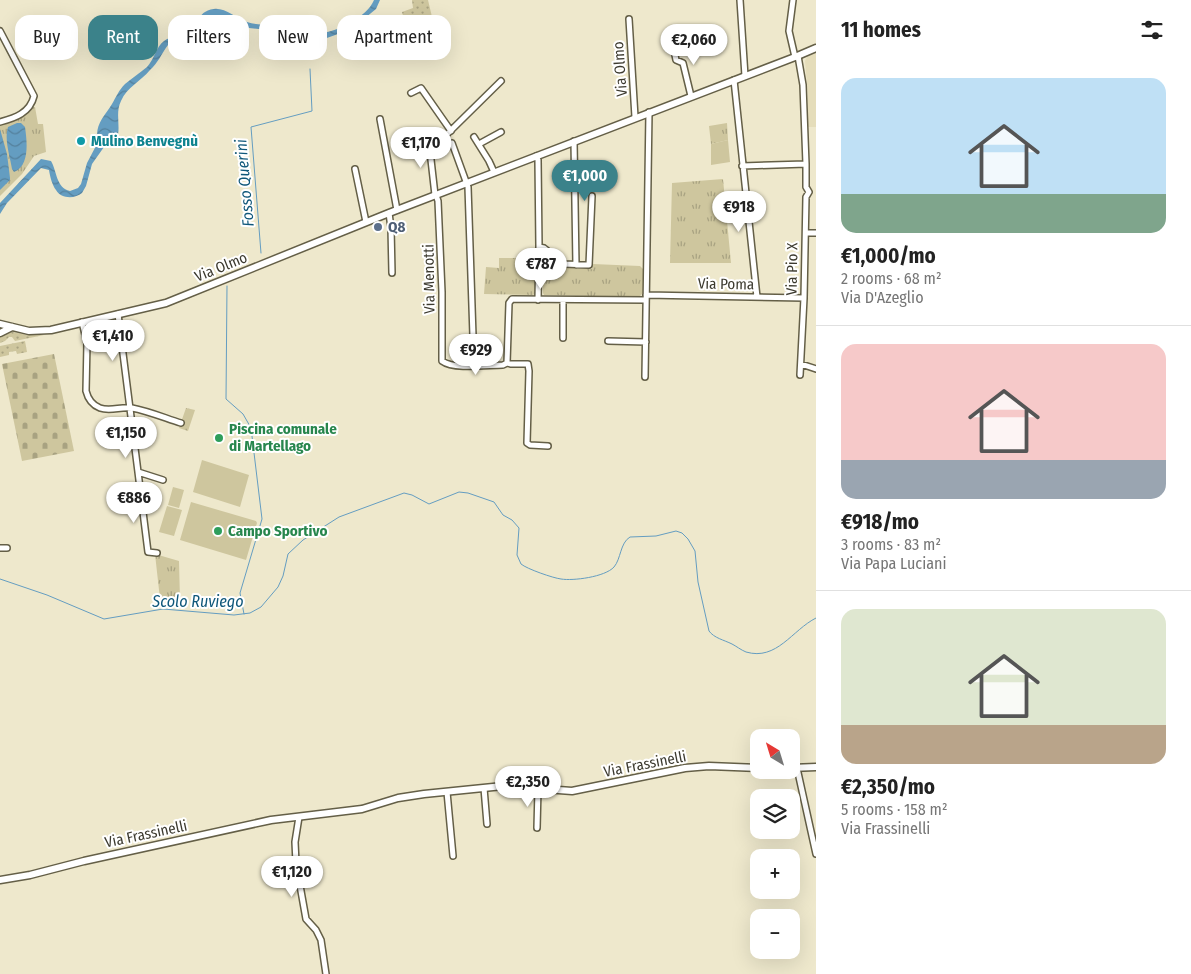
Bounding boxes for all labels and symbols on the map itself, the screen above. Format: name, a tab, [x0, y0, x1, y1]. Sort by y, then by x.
pin: €2,060	[653, 23, 735, 66]
street label: Via Olmo	[609, 41, 631, 97]
pin: €1,170	[380, 126, 462, 169]
place label: Mulino Benvegnù	[91, 132, 198, 150]
marker: Mulino Benvegnù	[75, 135, 87, 147]
water label: Fosso Querini	[231, 138, 258, 228]
pin: €1,000	[544, 160, 626, 202]
pin: €918	[709, 190, 769, 233]
place label: Q8	[388, 218, 405, 236]
marker: Q8	[372, 221, 384, 233]
street label: Via Pio X	[783, 242, 801, 295]
street label: Via Menotti	[419, 244, 439, 314]
street label: Via Olmo	[192, 248, 250, 286]
pin: €787	[511, 248, 571, 290]
street label: Via Poma	[698, 275, 754, 293]
pin: €1,410	[72, 320, 154, 362]
pin: €929	[446, 334, 506, 376]
pin: €1,150	[85, 416, 167, 459]
place label: Piscina comunale di Martellago	[229, 420, 337, 455]
marker: Piscina comunale di Martellago	[213, 432, 225, 444]
pin: €886	[104, 482, 164, 524]
place label: Campo Sportivo	[228, 522, 327, 540]
marker: Campo Sportivo	[212, 525, 224, 537]
water label: Scolo Ruviego	[151, 592, 244, 611]
north arrow	[750, 729, 800, 779]
street label: Via Frassinelli	[602, 747, 688, 781]
pin: €2,350	[487, 766, 569, 808]
street label: Via Frassinelli	[103, 816, 189, 852]
pin: €1,120	[251, 856, 333, 898]

